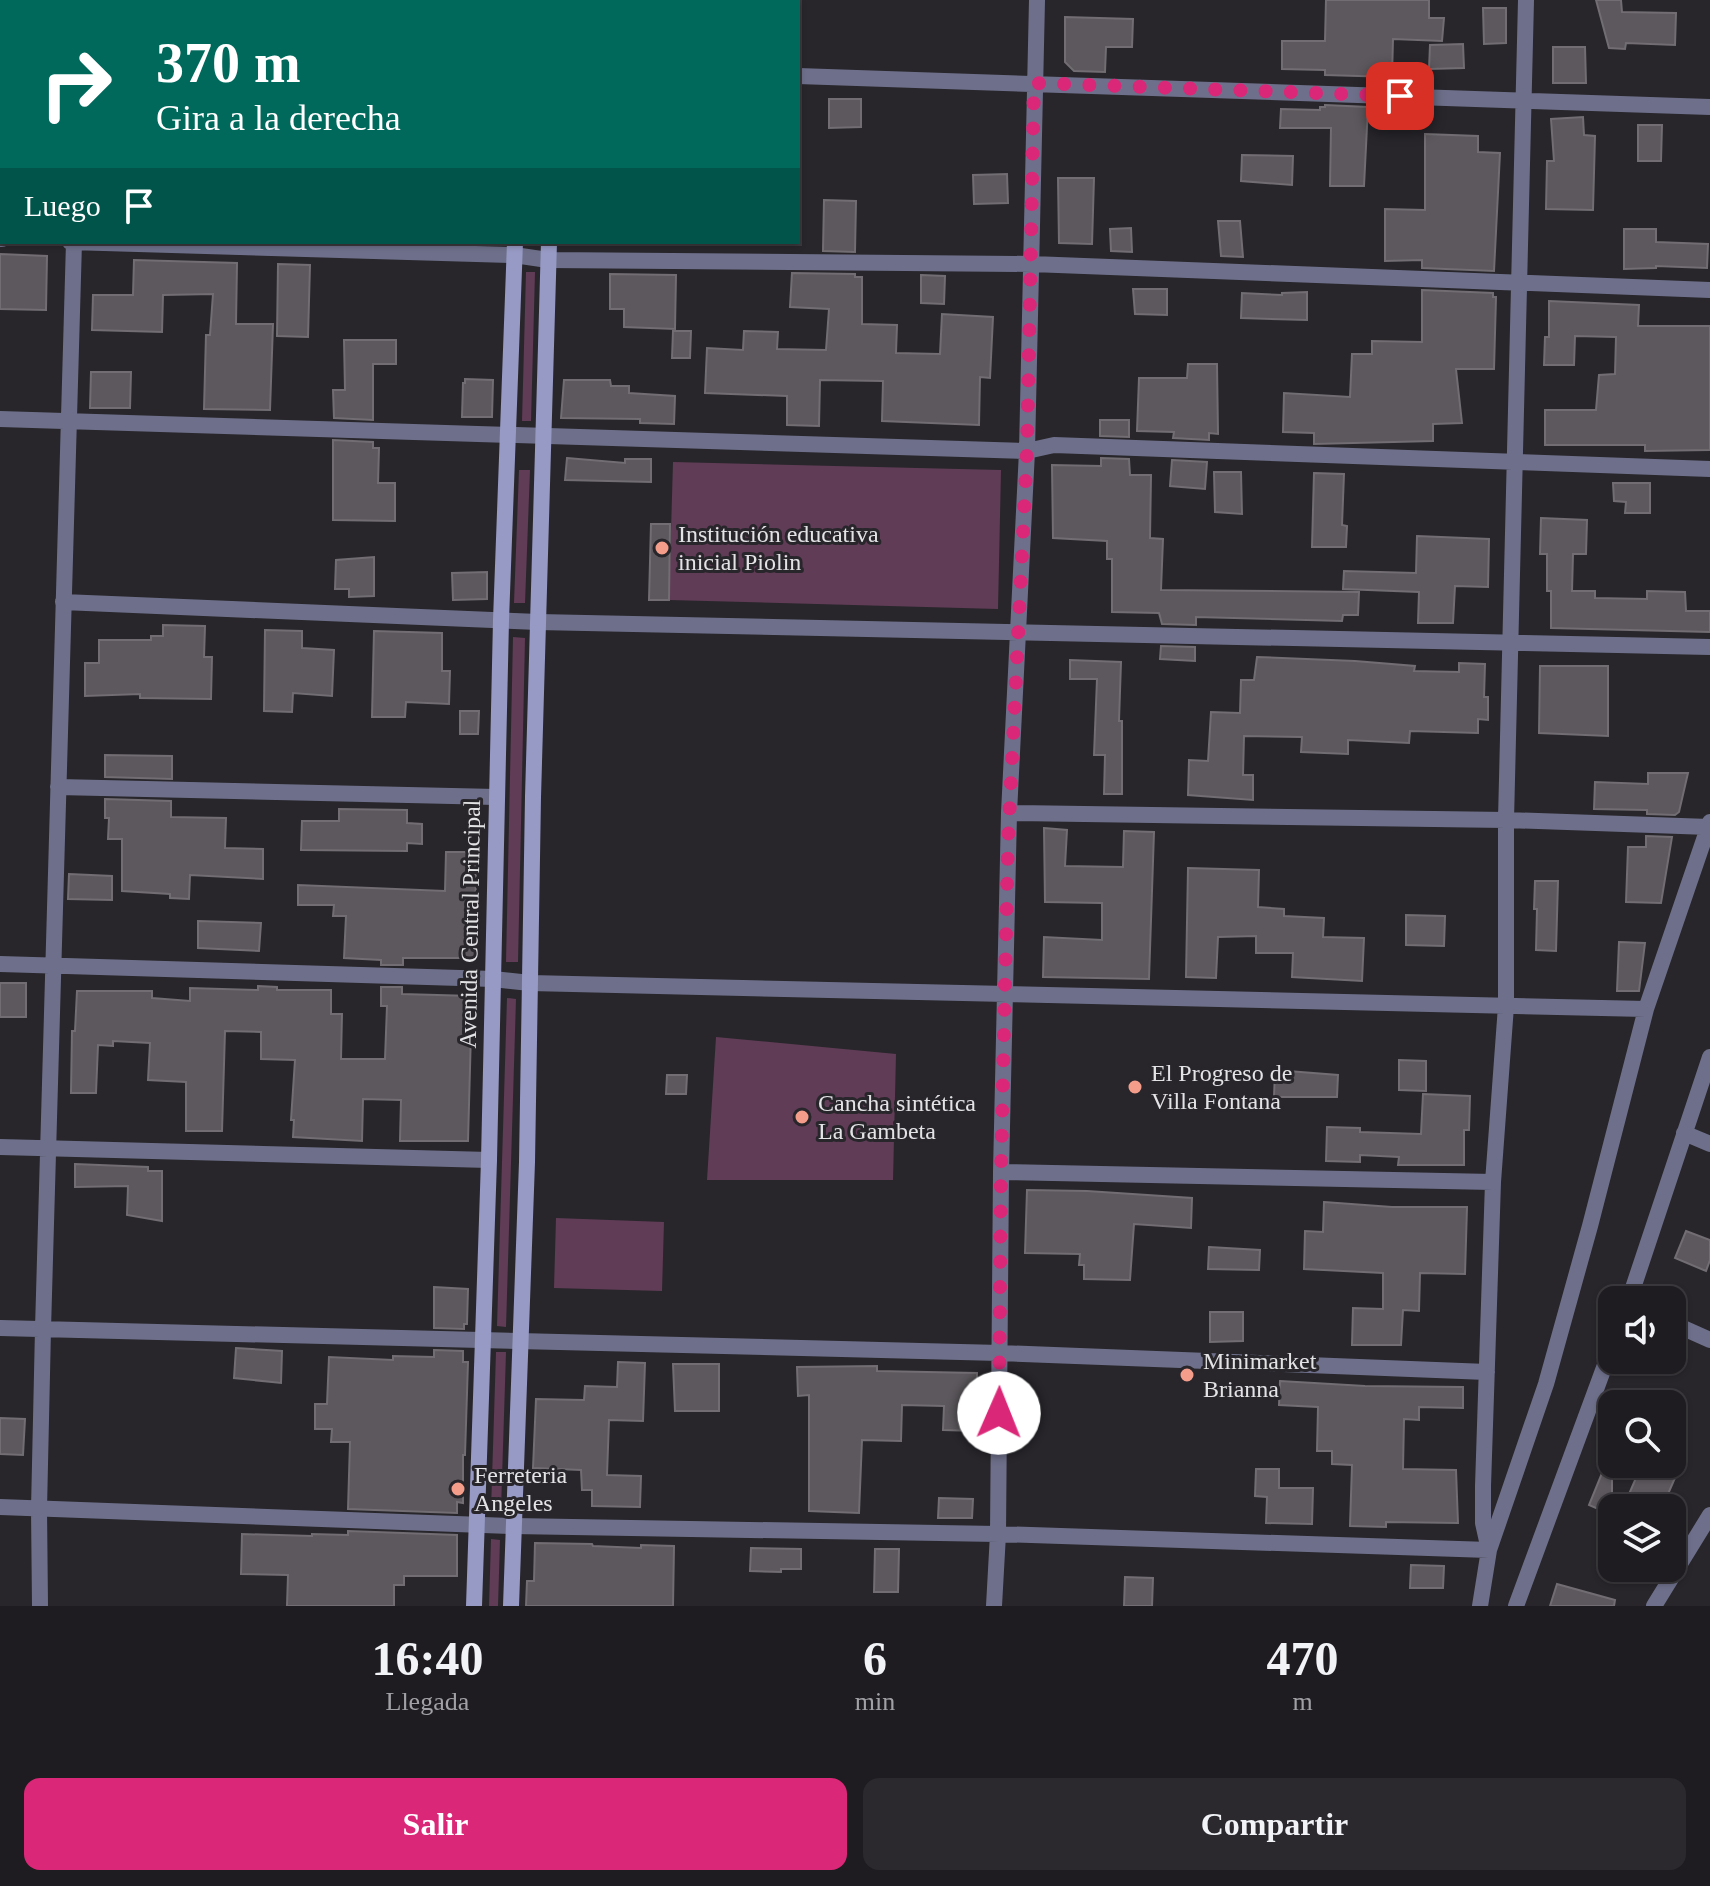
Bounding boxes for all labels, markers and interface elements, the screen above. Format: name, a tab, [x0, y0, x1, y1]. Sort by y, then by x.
icon: right	[24, 32, 128, 136]
text: 370 m	[156, 32, 301, 94]
pin	[1366, 62, 1434, 130]
icon: arrive	[1378, 74, 1422, 118]
text: Gira a la derecha	[156, 98, 401, 138]
icon: arrive	[117, 184, 161, 228]
text: Luego	[24, 189, 101, 222]
place label: Institución educativa inicial Piolin	[678, 521, 879, 575]
marker: Institución educativa inicial Piolin	[653, 539, 671, 557]
street label: Avenida Central Principal	[455, 799, 485, 1049]
place label: El Progreso de Villa Fontana	[1151, 1060, 1292, 1114]
marker: El Progreso de Villa Fontana	[1126, 1078, 1144, 1096]
place label: Cancha sintética La Gambeta	[818, 1090, 976, 1144]
marker: Cancha sintética La Gambeta	[793, 1108, 811, 1126]
map controls	[1598, 1286, 1686, 1582]
button: sound	[1598, 1286, 1686, 1374]
place label: Minimarket Brianna	[1203, 1348, 1317, 1402]
marker: Minimarket Brianna	[1178, 1366, 1196, 1384]
position arrow	[957, 1371, 1041, 1455]
button: search	[1598, 1390, 1686, 1478]
place label: Ferreteria Angeles	[474, 1462, 568, 1516]
marker: Ferreteria Angeles	[449, 1480, 467, 1498]
button: layers	[1598, 1494, 1686, 1582]
text: 16:40	[371, 1632, 483, 1685]
text: 6	[863, 1632, 887, 1685]
text: 470	[1267, 1632, 1339, 1685]
text: Llegada	[386, 1687, 469, 1716]
text: min	[855, 1687, 895, 1716]
text: m	[1292, 1687, 1313, 1716]
button: Salir	[24, 1778, 847, 1870]
button: Compartir	[863, 1778, 1686, 1870]

